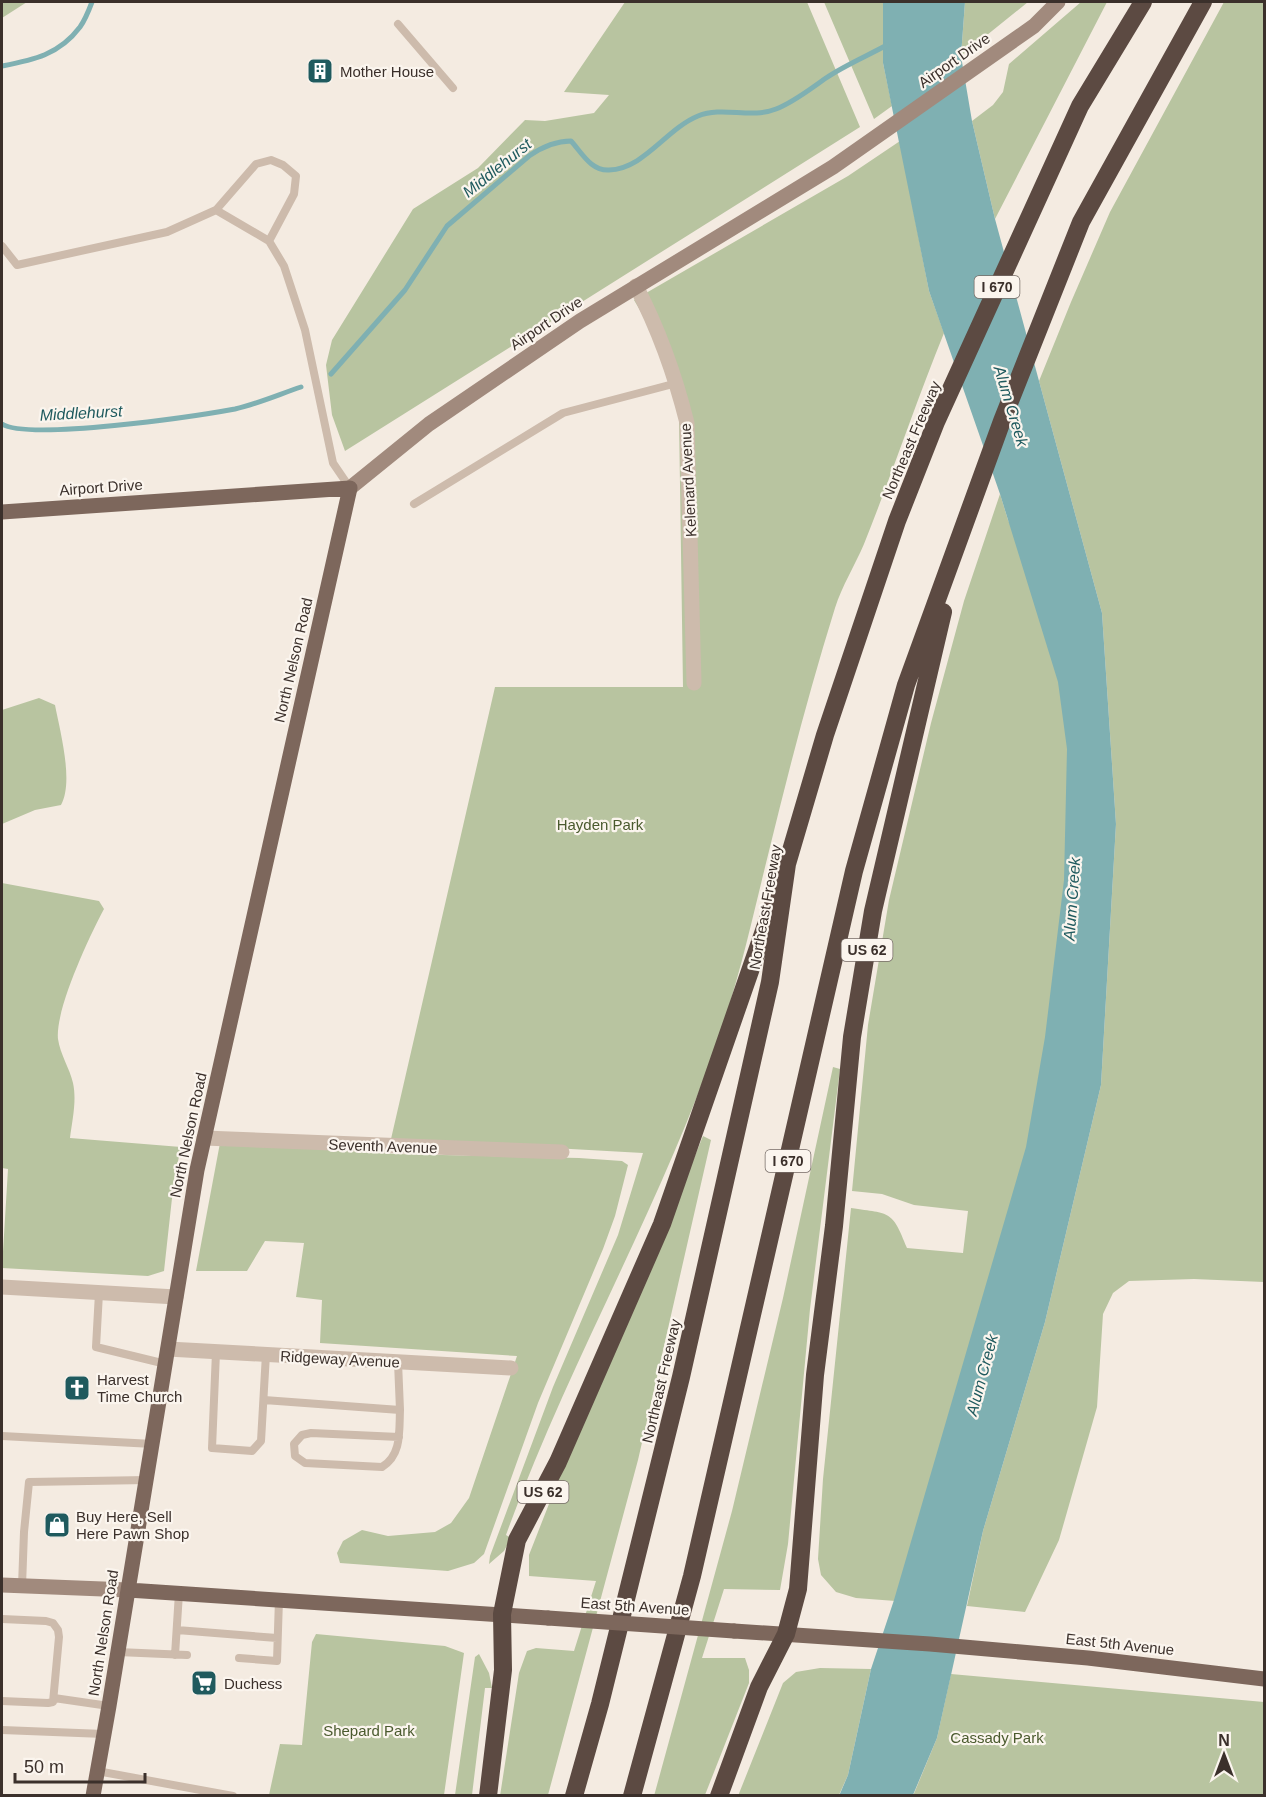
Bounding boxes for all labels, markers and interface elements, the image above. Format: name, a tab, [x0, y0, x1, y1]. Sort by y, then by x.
street label: Airport Drive	[915, 29, 993, 91]
building icon: Mother House	[305, 56, 335, 86]
place label: Mother House	[340, 63, 434, 80]
water label: Middlehurst	[460, 135, 535, 201]
road number: I 670	[974, 276, 1020, 298]
street label: Airport Drive	[507, 293, 585, 353]
water label: Alum Creek	[990, 363, 1032, 449]
street label: Northeast Freeway	[878, 378, 944, 502]
water label: Middlehurst	[39, 402, 123, 424]
street label: Kelenard Avenue	[677, 423, 699, 537]
street label: Airport Drive	[59, 476, 143, 498]
street label: North Nelson Road	[270, 596, 316, 724]
park label: Hayden Park	[557, 816, 644, 833]
street label: Northeast Freeway	[746, 843, 784, 971]
water label: Alum Creek	[1061, 856, 1083, 942]
road number: US 62	[842, 939, 892, 961]
street label: North Nelson Road	[166, 1071, 210, 1199]
street label: Seventh Avenue	[328, 1136, 438, 1156]
road number: I 670	[766, 1150, 810, 1172]
street label: Northeast Freeway	[638, 1317, 684, 1445]
water label: Alum Creek	[963, 1331, 1001, 1419]
street label: Ridgeway Avenue	[280, 1347, 400, 1371]
place label: Harvest Time Church	[97, 1371, 182, 1405]
church icon: Harvest Time Church	[62, 1373, 92, 1403]
road number: US 62	[518, 1481, 568, 1503]
place label: Buy Here, Sell Here Pawn Shop	[76, 1508, 189, 1542]
shop icon: Buy Here, Sell Here Pawn Shop	[42, 1510, 72, 1540]
street label: North Nelson Road	[85, 1569, 121, 1697]
street label: East 5th Avenue	[580, 1594, 690, 1618]
street label: East 5th Avenue	[1065, 1630, 1175, 1658]
supermarket icon: Duchess	[189, 1668, 219, 1698]
place label: Duchess	[224, 1675, 282, 1692]
park label: Shepard Park	[323, 1722, 415, 1739]
north arrow	[1194, 1725, 1254, 1785]
park label: Cassady Park	[950, 1729, 1044, 1746]
text: N	[1218, 1732, 1230, 1749]
scale bar	[15, 1746, 146, 1784]
text: 50 m	[24, 1757, 64, 1777]

